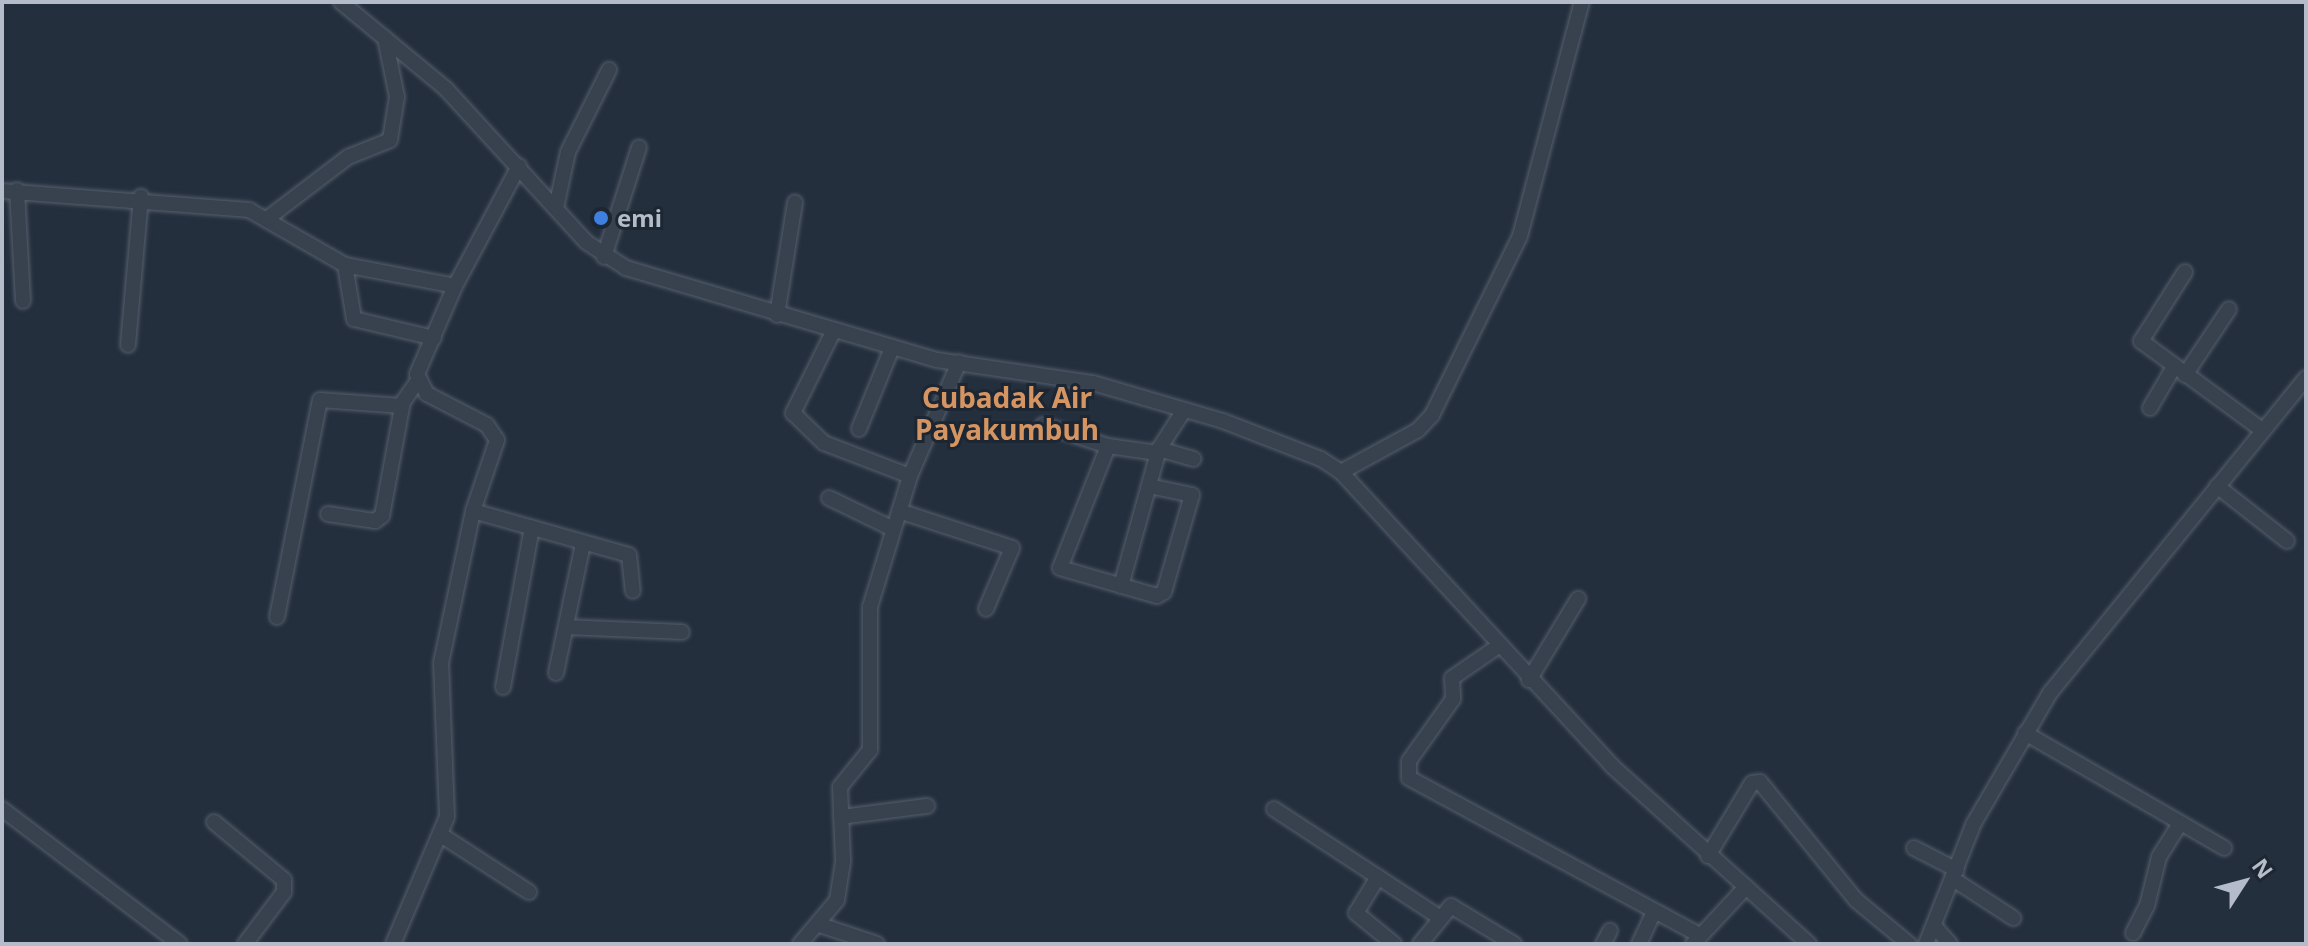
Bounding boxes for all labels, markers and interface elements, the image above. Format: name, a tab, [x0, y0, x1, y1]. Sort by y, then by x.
place label: emi	[617, 204, 662, 232]
marker: emi	[592, 209, 610, 227]
district label: Cubadak Air Payakumbuh	[915, 380, 1099, 446]
north arrow	[2204, 842, 2284, 922]
text: N	[2246, 852, 2281, 884]

